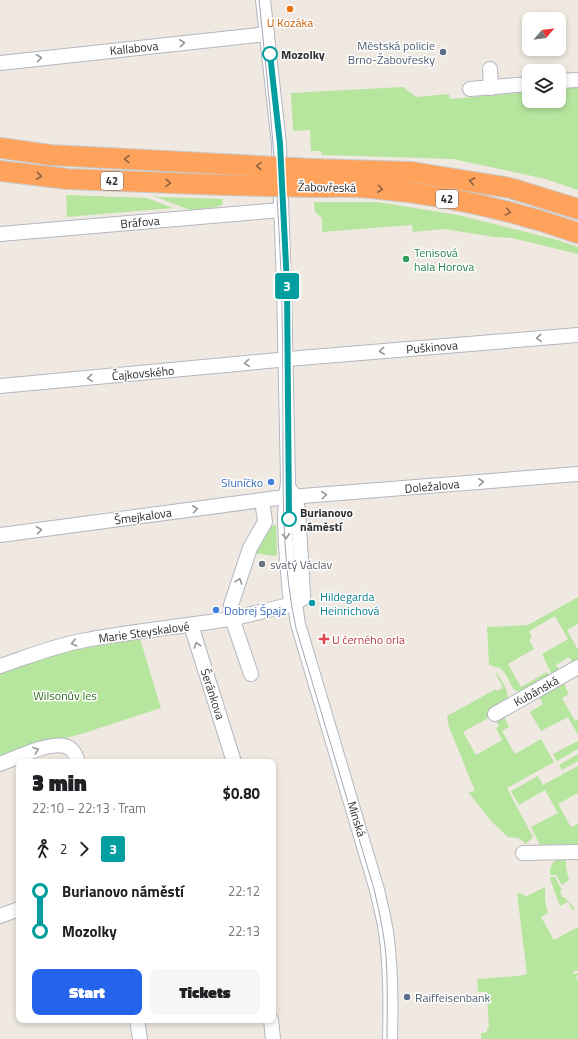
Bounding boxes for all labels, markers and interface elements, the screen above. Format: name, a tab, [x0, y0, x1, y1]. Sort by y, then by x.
marker: U Kozáka	[285, 4, 295, 14]
north arrow	[522, 12, 566, 56]
map controls	[522, 12, 566, 108]
place label: U Kozáka	[267, 13, 313, 32]
street label: Kallabova	[109, 36, 159, 60]
place label: Městská policie Brno-Žabovřesky	[348, 36, 435, 69]
one-way arrow	[179, 39, 185, 48]
place label: Mozolky	[281, 45, 325, 64]
marker: Mozolky	[262, 46, 278, 62]
marker: Městská policie Brno-Žabovřesky	[438, 47, 448, 57]
one-way arrow	[36, 54, 42, 63]
button: layers	[522, 64, 566, 108]
one-way arrow	[124, 154, 130, 163]
one-way arrow	[256, 162, 262, 170]
one-way arrow	[36, 171, 42, 180]
road number: 42	[101, 172, 123, 190]
street label: Žabovřeská	[298, 177, 356, 197]
one-way arrow	[469, 178, 475, 186]
one-way arrow	[165, 179, 171, 187]
one-way arrow	[377, 184, 383, 193]
road number: 42	[436, 190, 458, 208]
one-way arrow	[505, 208, 511, 216]
street label: Bráfova	[120, 211, 160, 233]
place label: Tenisová hala Horova	[414, 243, 474, 276]
marker: Tenisová hala Horova	[401, 254, 411, 264]
line badge: 3	[274, 273, 300, 299]
text: 3	[283, 275, 291, 296]
one-way arrow	[536, 333, 542, 342]
street label: Puškinova	[405, 335, 459, 359]
one-way arrow	[379, 347, 385, 356]
one-way arrow	[244, 358, 250, 367]
street label: Čajkovského	[111, 361, 175, 385]
one-way arrow	[87, 373, 93, 382]
place label: Sluníčko	[221, 473, 263, 492]
street label: Doležalova	[404, 474, 460, 498]
marker: Sluníčko	[266, 477, 276, 487]
one-way arrow	[478, 478, 485, 487]
one-way arrow	[321, 491, 327, 500]
street label: Šmejkalova	[113, 503, 173, 529]
place label: Burianovo náměstí	[300, 503, 353, 536]
one-way arrow	[192, 505, 198, 514]
marker: Burianovo náměstí	[281, 511, 297, 527]
one-way arrow	[36, 526, 42, 535]
one-way arrow	[281, 533, 290, 540]
place label: svatý Václav	[270, 555, 332, 574]
marker: svatý Václav	[257, 559, 267, 569]
one-way arrow	[234, 577, 243, 584]
place label: Hildegarda Heinrichová	[320, 587, 380, 620]
marker: Hildegarda Heinrichová	[307, 598, 317, 608]
place label: Dobrej Špajz	[224, 601, 287, 620]
marker: Dobrej Špajz	[211, 605, 221, 615]
street label: Marie Steyskalové	[97, 616, 191, 648]
place label: U černého orla	[332, 630, 405, 649]
marker: U černého orla	[319, 634, 329, 644]
one-way arrow	[71, 638, 77, 646]
one-way arrow	[193, 641, 202, 648]
street label: Šeránkova	[196, 666, 230, 722]
street label: Kubánská	[510, 671, 562, 711]
park label: Wilsonův les	[33, 686, 97, 705]
one-way arrow	[33, 746, 40, 755]
text: 3 min	[32, 766, 87, 800]
text: $0.80	[223, 782, 260, 805]
text: 22:10 – 22:13 · Tram	[32, 798, 146, 818]
street label: Minská	[343, 799, 371, 839]
icon: walk	[32, 838, 54, 860]
icon: forward	[73, 838, 95, 860]
text: 3	[109, 838, 117, 859]
text: 2	[60, 839, 67, 859]
text: Burianovo náměstí	[62, 880, 184, 903]
text: 22:12	[228, 881, 260, 901]
text: Mozolky	[62, 920, 117, 943]
text: 22:13	[228, 921, 260, 941]
button: Start	[32, 969, 142, 1015]
button: Tickets	[150, 969, 260, 1015]
place label: Raiffeisenbank	[415, 988, 490, 1007]
marker: Raiffeisenbank	[402, 992, 412, 1002]

